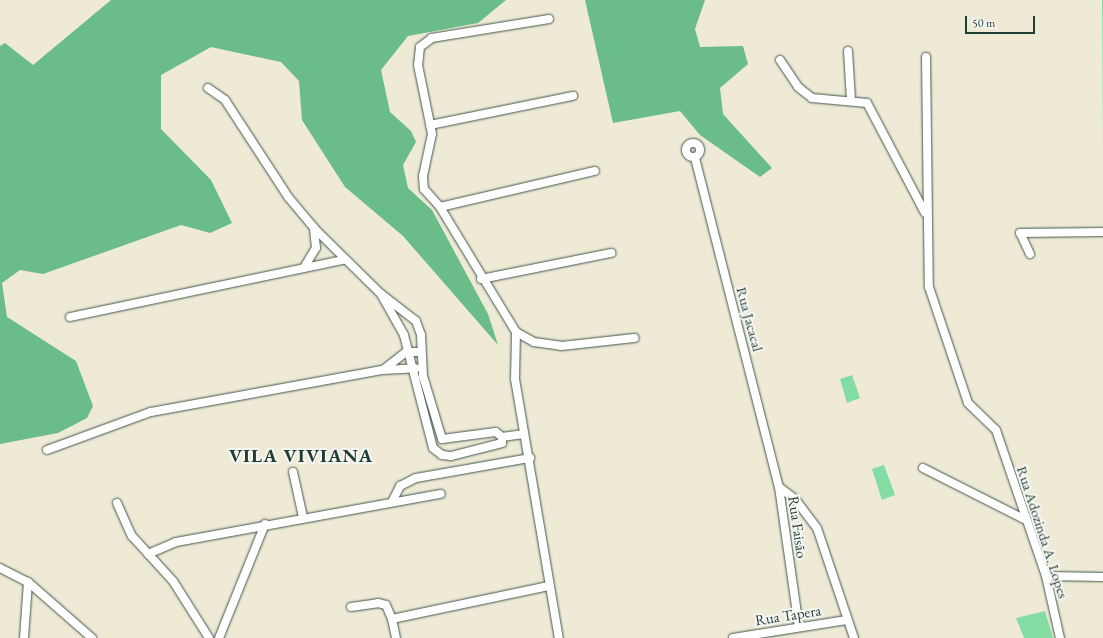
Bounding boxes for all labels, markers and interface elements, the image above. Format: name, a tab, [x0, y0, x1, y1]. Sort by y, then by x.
scale bar	[967, 8, 1037, 34]
text: 50 m	[972, 15, 995, 31]
street label: Rua Jacacal	[733, 285, 767, 353]
district label: VILA VIVIANA	[229, 445, 373, 467]
street label: Rua Adozinda A. Lopes	[1013, 464, 1073, 600]
street label: Rua Faisão	[785, 495, 811, 559]
street label: Rua Tapera	[754, 601, 822, 629]

